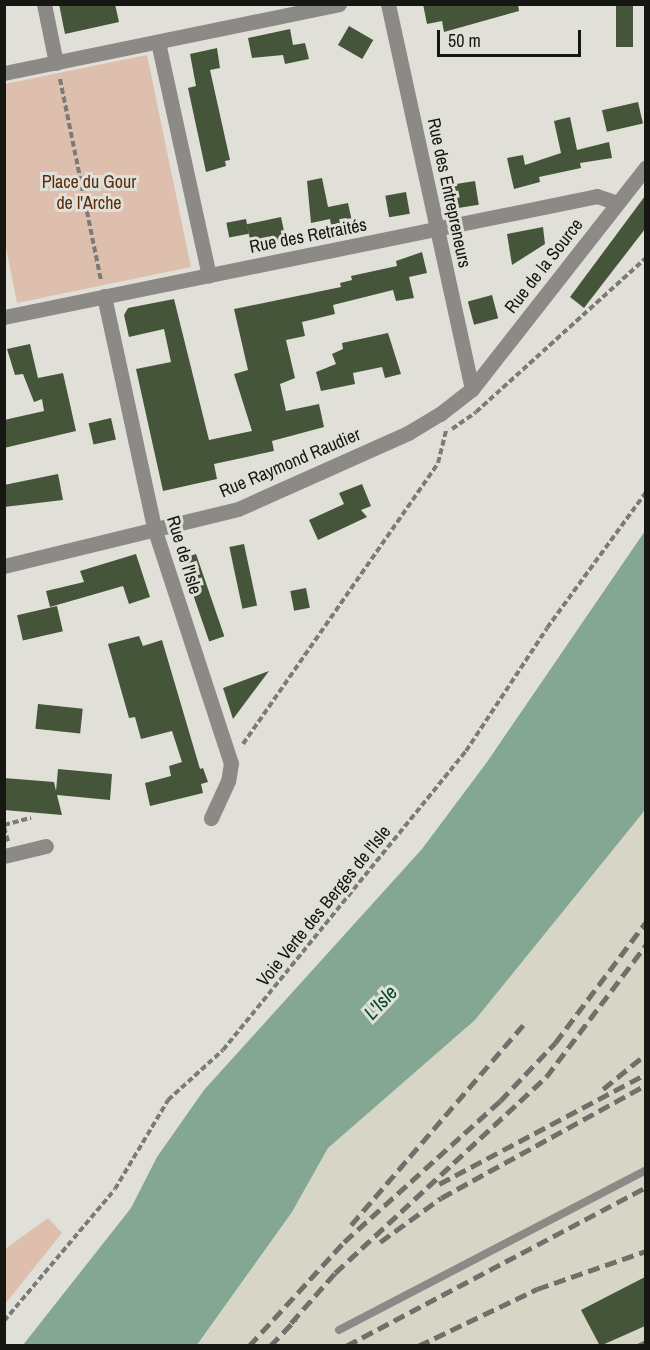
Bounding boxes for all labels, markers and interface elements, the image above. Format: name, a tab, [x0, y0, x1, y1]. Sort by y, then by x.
scale bar	[440, 18, 584, 56]
text: 50 m	[448, 28, 481, 53]
street label: Rue des Entrepreneurs	[423, 116, 475, 270]
park label: Place du Gour de l'Arche	[42, 172, 136, 214]
street label: Rue des Retraités	[248, 214, 368, 258]
street label: Rue de la Source	[500, 214, 588, 318]
street label: Rue Raymond Raudier	[216, 424, 364, 502]
street label: Rue de l'Isle	[162, 513, 206, 597]
street label: Voie Verte des Berges de l'Isle	[252, 821, 396, 991]
water label: L'Isle	[358, 980, 402, 1024]

